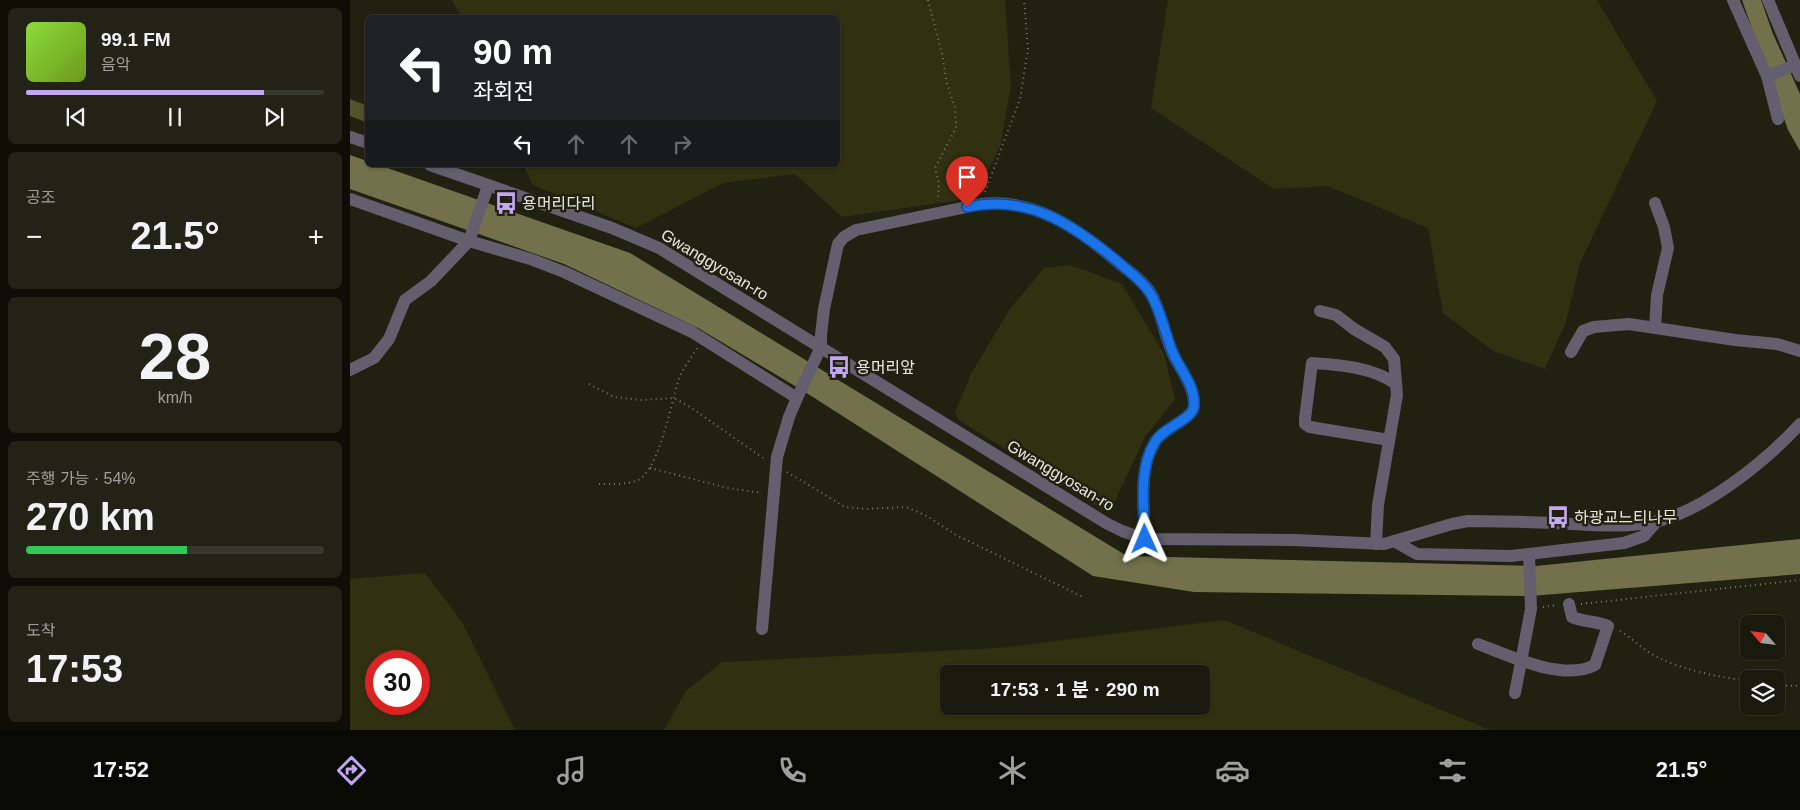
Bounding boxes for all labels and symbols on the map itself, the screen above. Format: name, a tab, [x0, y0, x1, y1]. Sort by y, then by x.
pin	[946, 156, 988, 207]
bus stop icon: 용머리다리	[493, 190, 519, 216]
place label: 용머리다리	[522, 195, 596, 212]
street label: Gwanggyosan-ro	[658, 226, 771, 303]
bus stop icon: 용머리앞	[826, 354, 852, 380]
place label: 용머리앞	[856, 359, 915, 376]
street label: Gwanggyosan-ro	[1004, 437, 1117, 514]
bus stop icon: 하광교느티나무	[1545, 504, 1571, 530]
place label: 하광교느티나무	[1574, 509, 1677, 526]
position arrow	[1118, 512, 1170, 564]
north arrow	[1740, 615, 1785, 660]
speed limit sign: 30	[365, 650, 430, 715]

